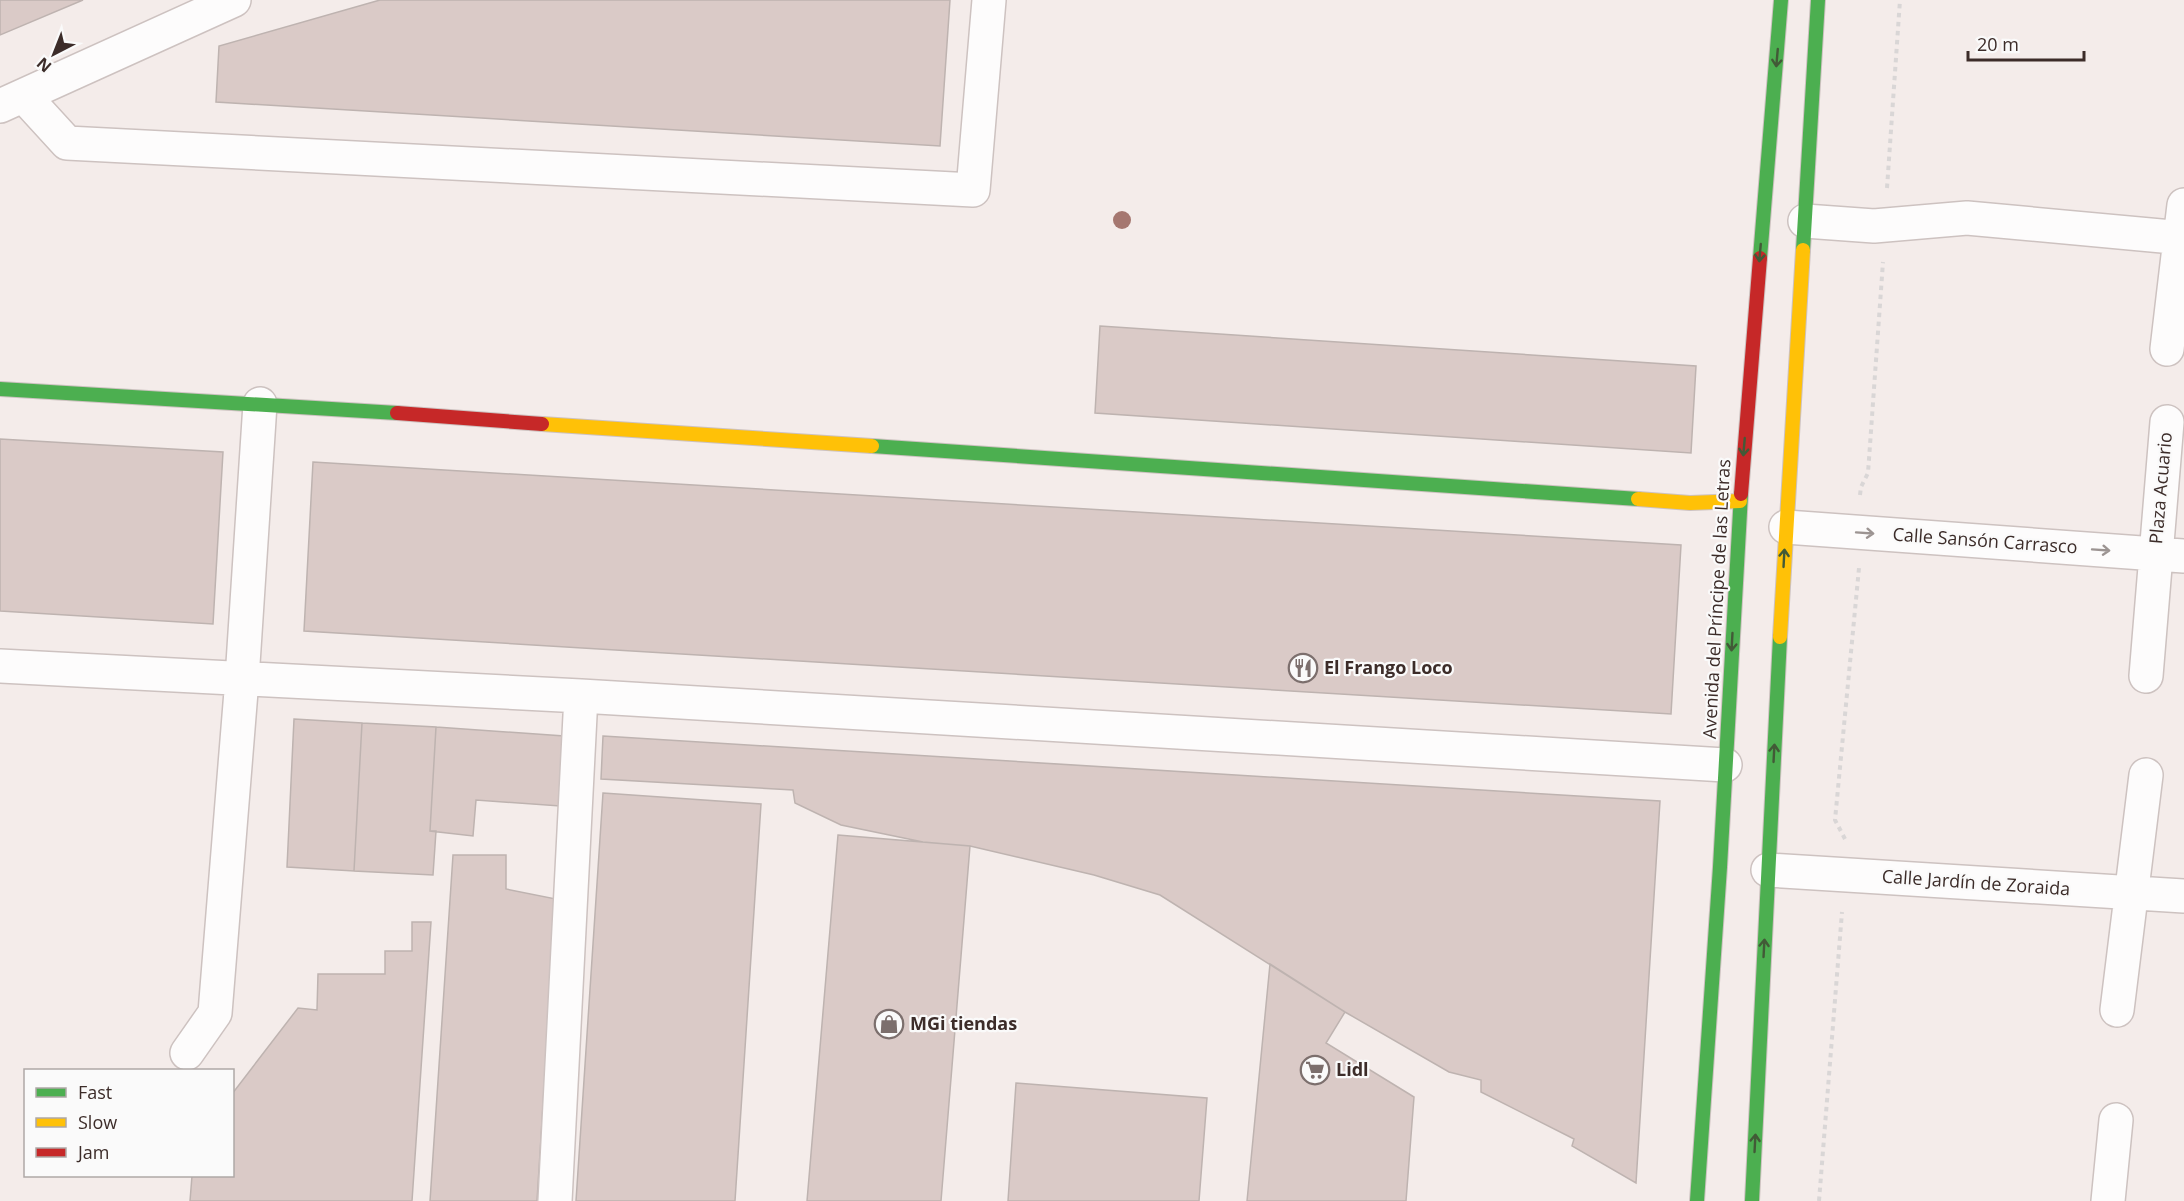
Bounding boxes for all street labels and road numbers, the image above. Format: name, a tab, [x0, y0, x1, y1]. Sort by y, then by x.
street label: Plaza Acuario	[2143, 431, 2177, 545]
street label: Avenida del Príncipe de las Letras	[1697, 458, 1735, 740]
street label: Calle Sansón Carrasco	[1892, 522, 2078, 558]
street label: Calle Jardín de Zoraida	[1881, 863, 2071, 901]

